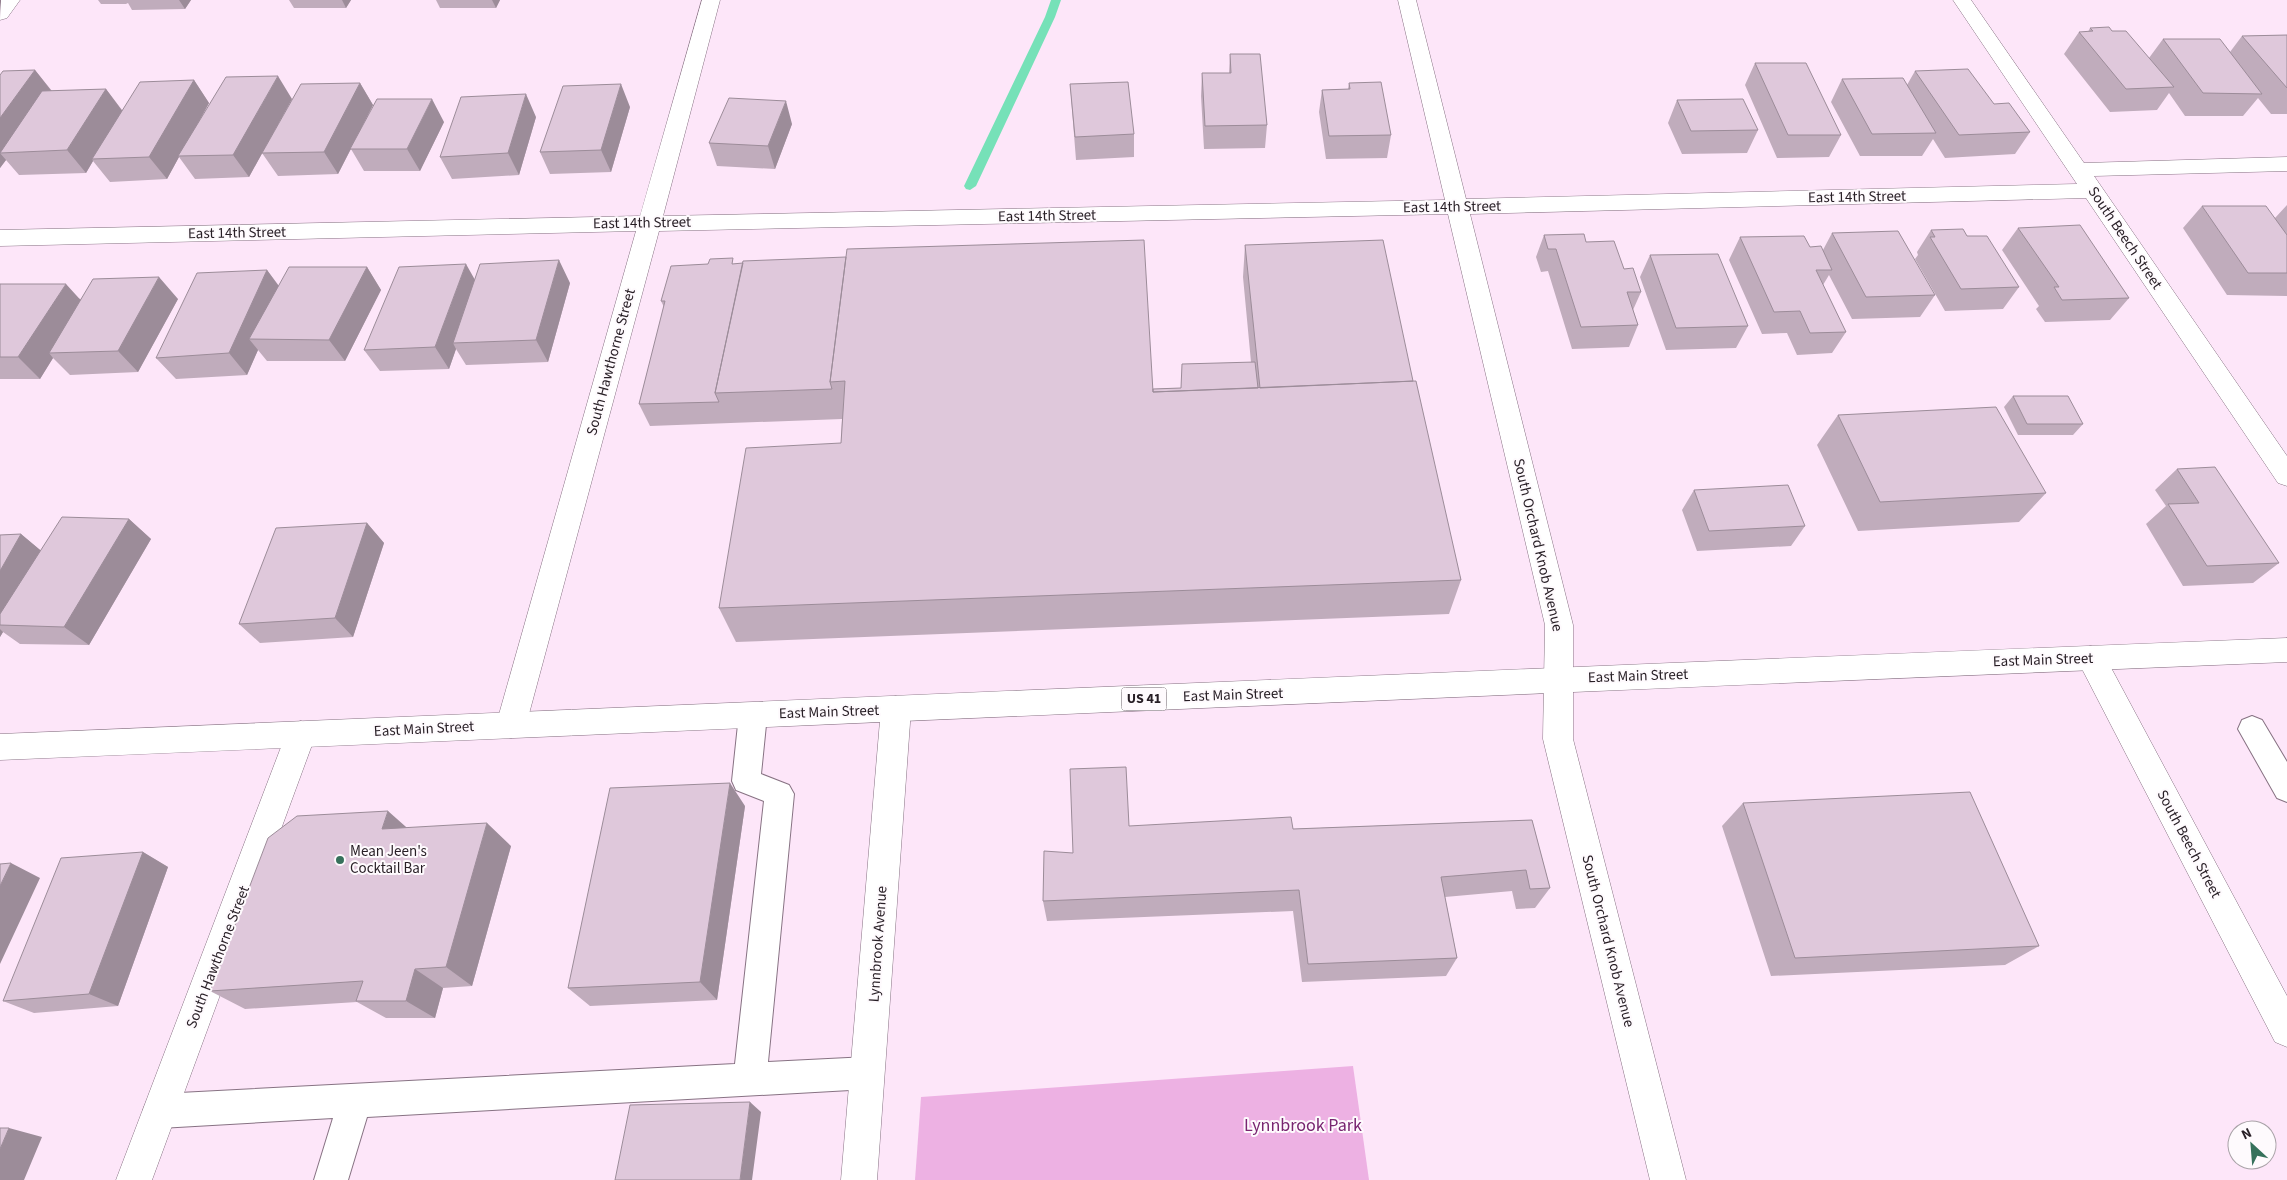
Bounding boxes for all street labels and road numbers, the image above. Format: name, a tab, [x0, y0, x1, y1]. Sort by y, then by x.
street label: South Beech Street	[2083, 182, 2167, 294]
street label: East 14th Street	[1808, 186, 1906, 208]
street label: East 14th Street	[1403, 196, 1501, 218]
street label: East 14th Street	[998, 205, 1096, 227]
street label: East 14th Street	[593, 212, 691, 234]
street label: East 14th Street	[188, 222, 286, 244]
street label: South Hawthorne Street	[581, 286, 641, 438]
street label: South Orchard Knob Avenue	[1508, 456, 1568, 634]
street label: East Main Street	[1992, 648, 2094, 672]
street label: East Main Street	[1587, 664, 1689, 688]
street label: East Main Street	[1182, 683, 1284, 707]
road number: US 41	[1122, 688, 1166, 711]
street label: East Main Street	[778, 700, 880, 724]
street label: East Main Street	[373, 716, 475, 742]
street label: South Beech Street	[2152, 786, 2226, 902]
street label: South Orchard Knob Avenue	[1576, 853, 1640, 1029]
street label: South Hawthorne Street	[181, 883, 255, 1031]
street label: Lynnbrook Avenue	[863, 885, 893, 1003]

